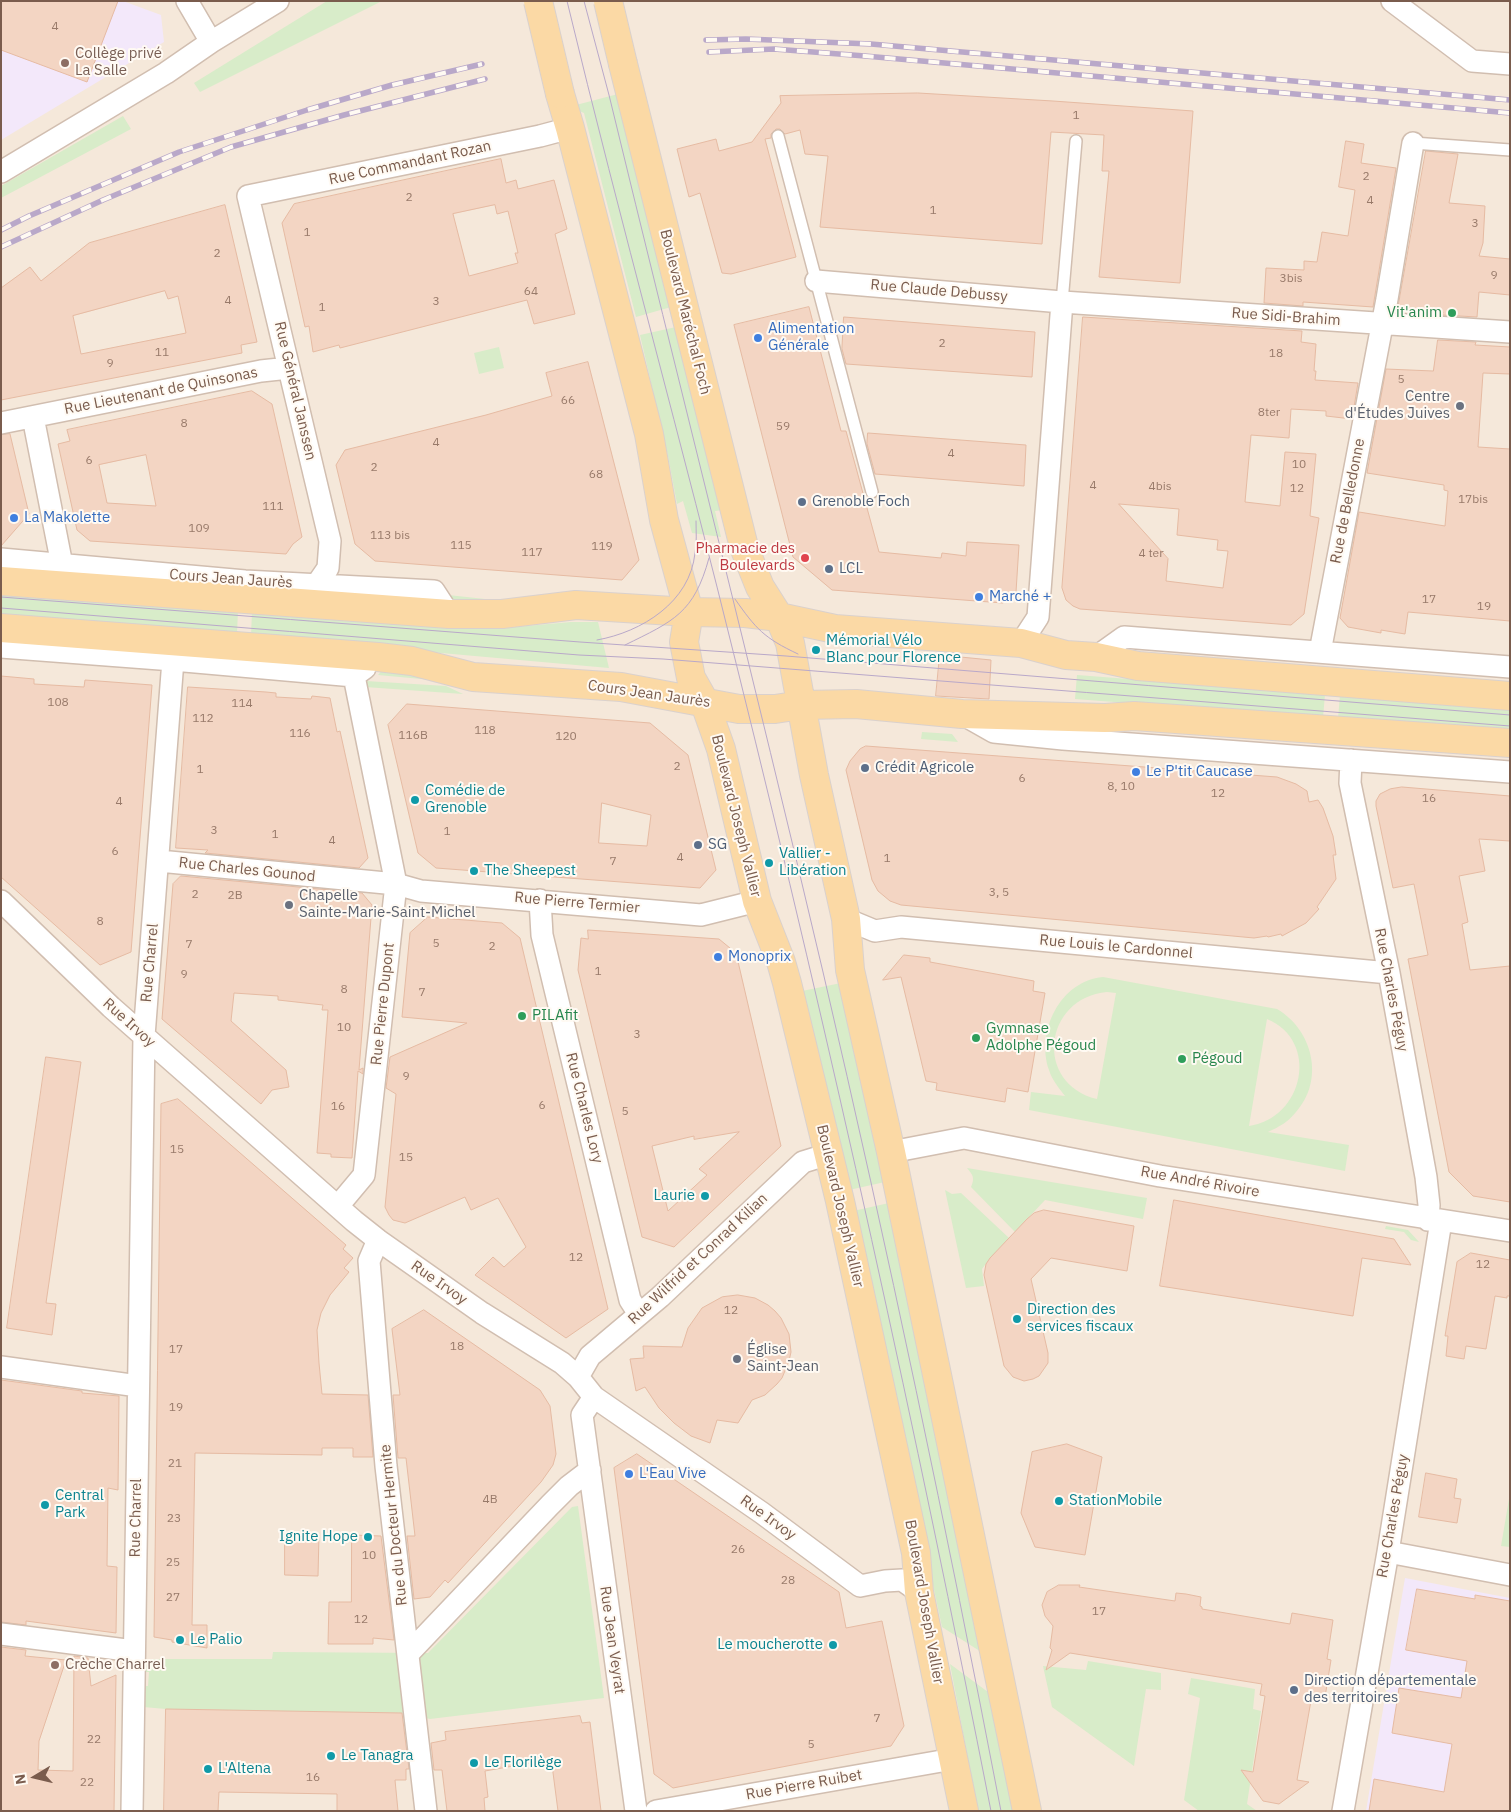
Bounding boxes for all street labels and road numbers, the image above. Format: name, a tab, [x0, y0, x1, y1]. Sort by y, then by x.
street label: Rue Commandant Rozan	[327, 137, 493, 189]
street label: Boulevard Maréchal Foch	[656, 227, 714, 397]
street label: Rue Claude Debussy	[870, 276, 1008, 306]
street label: Rue Sidi-Brahim	[1231, 304, 1341, 330]
street label: Rue Général Janssen	[270, 320, 320, 462]
street label: Rue Lieutenant de Quinsonas	[63, 363, 259, 419]
street label: Rue de Belledonne	[1327, 437, 1369, 565]
street label: Cours Jean Jaurès	[169, 566, 293, 592]
street label: Cours Jean Jaurès	[587, 676, 711, 712]
street label: Boulevard Joseph Vallier	[707, 733, 765, 899]
street label: Rue Charles Gounod	[178, 854, 316, 886]
street label: Rue Pierre Termier	[514, 889, 640, 917]
street label: Rue Charrel	[138, 923, 162, 1003]
street label: Rue Charles Péguy	[1370, 927, 1412, 1053]
street label: Rue Louis le Cardonnel	[1039, 931, 1193, 963]
street label: Rue Pierre Dupont	[368, 942, 398, 1066]
street label: Rue Irvoy	[99, 995, 159, 1051]
street label: Rue Charles Lory	[562, 1051, 606, 1165]
street label: Boulevard Joseph Vallier	[813, 1123, 867, 1289]
street label: Rue André Rivoire	[1139, 1163, 1261, 1201]
street label: Rue Wilfrid et Conrad Kilian	[625, 1190, 771, 1328]
street label: Rue Irvoy	[407, 1257, 471, 1309]
street label: Rue du Docteur Hermite	[377, 1443, 411, 1607]
street label: Rue Charles Péguy	[1373, 1453, 1413, 1579]
street label: Rue Charrel	[126, 1478, 146, 1558]
street label: Rue Irvoy	[737, 1492, 799, 1544]
street label: Boulevard Joseph Vallier	[901, 1518, 947, 1686]
street label: Rue Jean Veyrat	[596, 1585, 628, 1695]
street label: Rue Pierre Ruibet	[744, 1766, 864, 1804]

